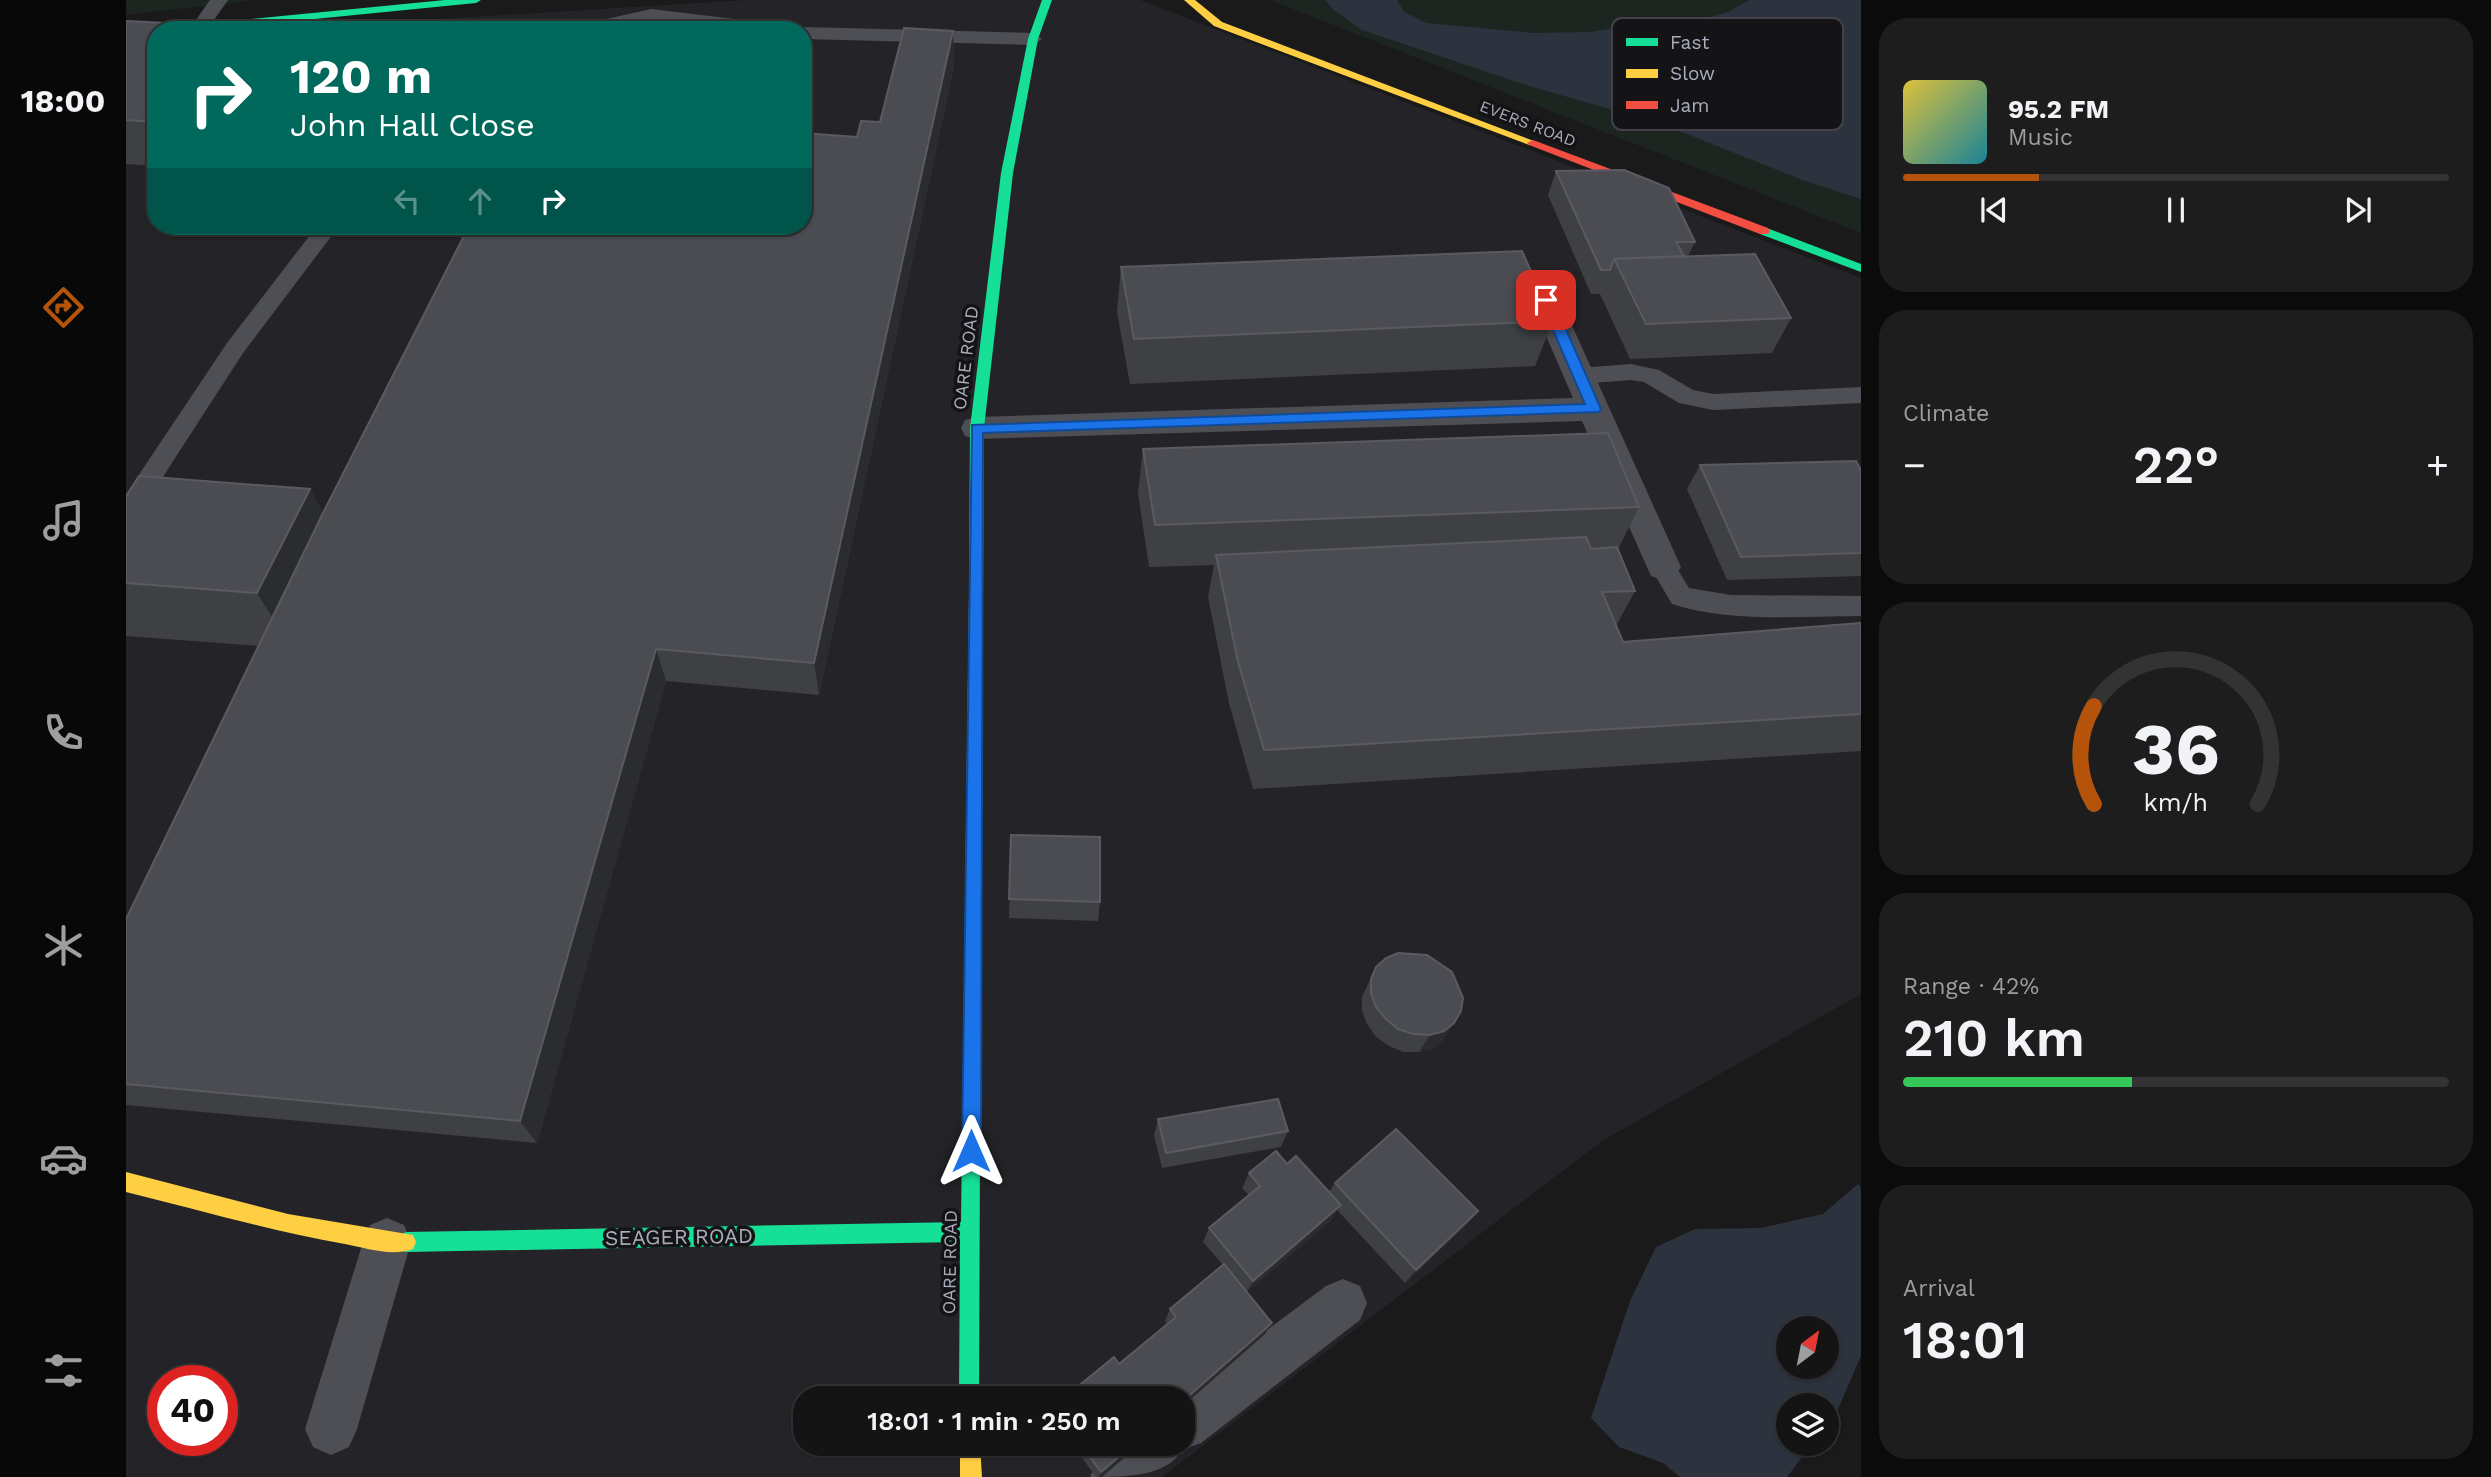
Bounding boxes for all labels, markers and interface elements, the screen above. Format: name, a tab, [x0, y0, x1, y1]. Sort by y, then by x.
legend	[1612, 18, 1843, 130]
text: Fast	[1670, 31, 1709, 54]
text: 120 m	[290, 47, 432, 105]
icon: right	[175, 49, 266, 140]
text: Slow	[1670, 62, 1715, 85]
text: 18:00	[21, 82, 105, 120]
text: Jam	[1670, 94, 1709, 117]
text: 95.2 FM	[2008, 94, 2109, 124]
street label: EVERS ROAD	[1477, 96, 1579, 151]
text: John Hall Close	[290, 106, 535, 144]
text: Music	[2008, 124, 2073, 151]
icon: left	[388, 182, 426, 220]
icon: ahead	[461, 182, 499, 220]
icon: right	[534, 182, 572, 220]
icon: previous	[1975, 191, 2013, 229]
icon: pause	[2157, 191, 2195, 229]
icon: next	[2339, 191, 2377, 229]
pin	[1516, 270, 1576, 330]
icon: arrive	[1527, 281, 1565, 319]
icon: directions	[39, 283, 88, 332]
street label: OARE ROAD	[949, 305, 982, 411]
text: Climate	[1903, 400, 1989, 427]
text: 22°	[2133, 435, 2219, 496]
text: −	[1903, 443, 1926, 487]
text: +	[2426, 443, 2449, 487]
icon: music	[39, 496, 88, 545]
text: 36	[2132, 707, 2220, 793]
icon: phone	[39, 708, 88, 757]
text: km/h	[2144, 788, 2208, 817]
icon: climate	[39, 921, 88, 970]
text: Range · 42%	[1903, 973, 2039, 1000]
text: 210 km	[1903, 1008, 2085, 1069]
position arrow	[934, 1114, 1008, 1188]
icon: car	[39, 1134, 88, 1183]
street label: OARE ROAD	[938, 1210, 961, 1314]
street label: SEAGER ROAD	[605, 1223, 753, 1250]
text: Arrival	[1903, 1275, 1975, 1302]
text: 18:01	[1903, 1310, 2027, 1371]
north arrow	[1776, 1316, 1839, 1379]
map controls	[1776, 1316, 1839, 1456]
icon: filters	[39, 1346, 88, 1395]
speed limit sign: 40	[147, 1365, 238, 1456]
button: layers	[1776, 1393, 1839, 1456]
text: 18:01 · 1 min · 250 m	[867, 1406, 1121, 1436]

